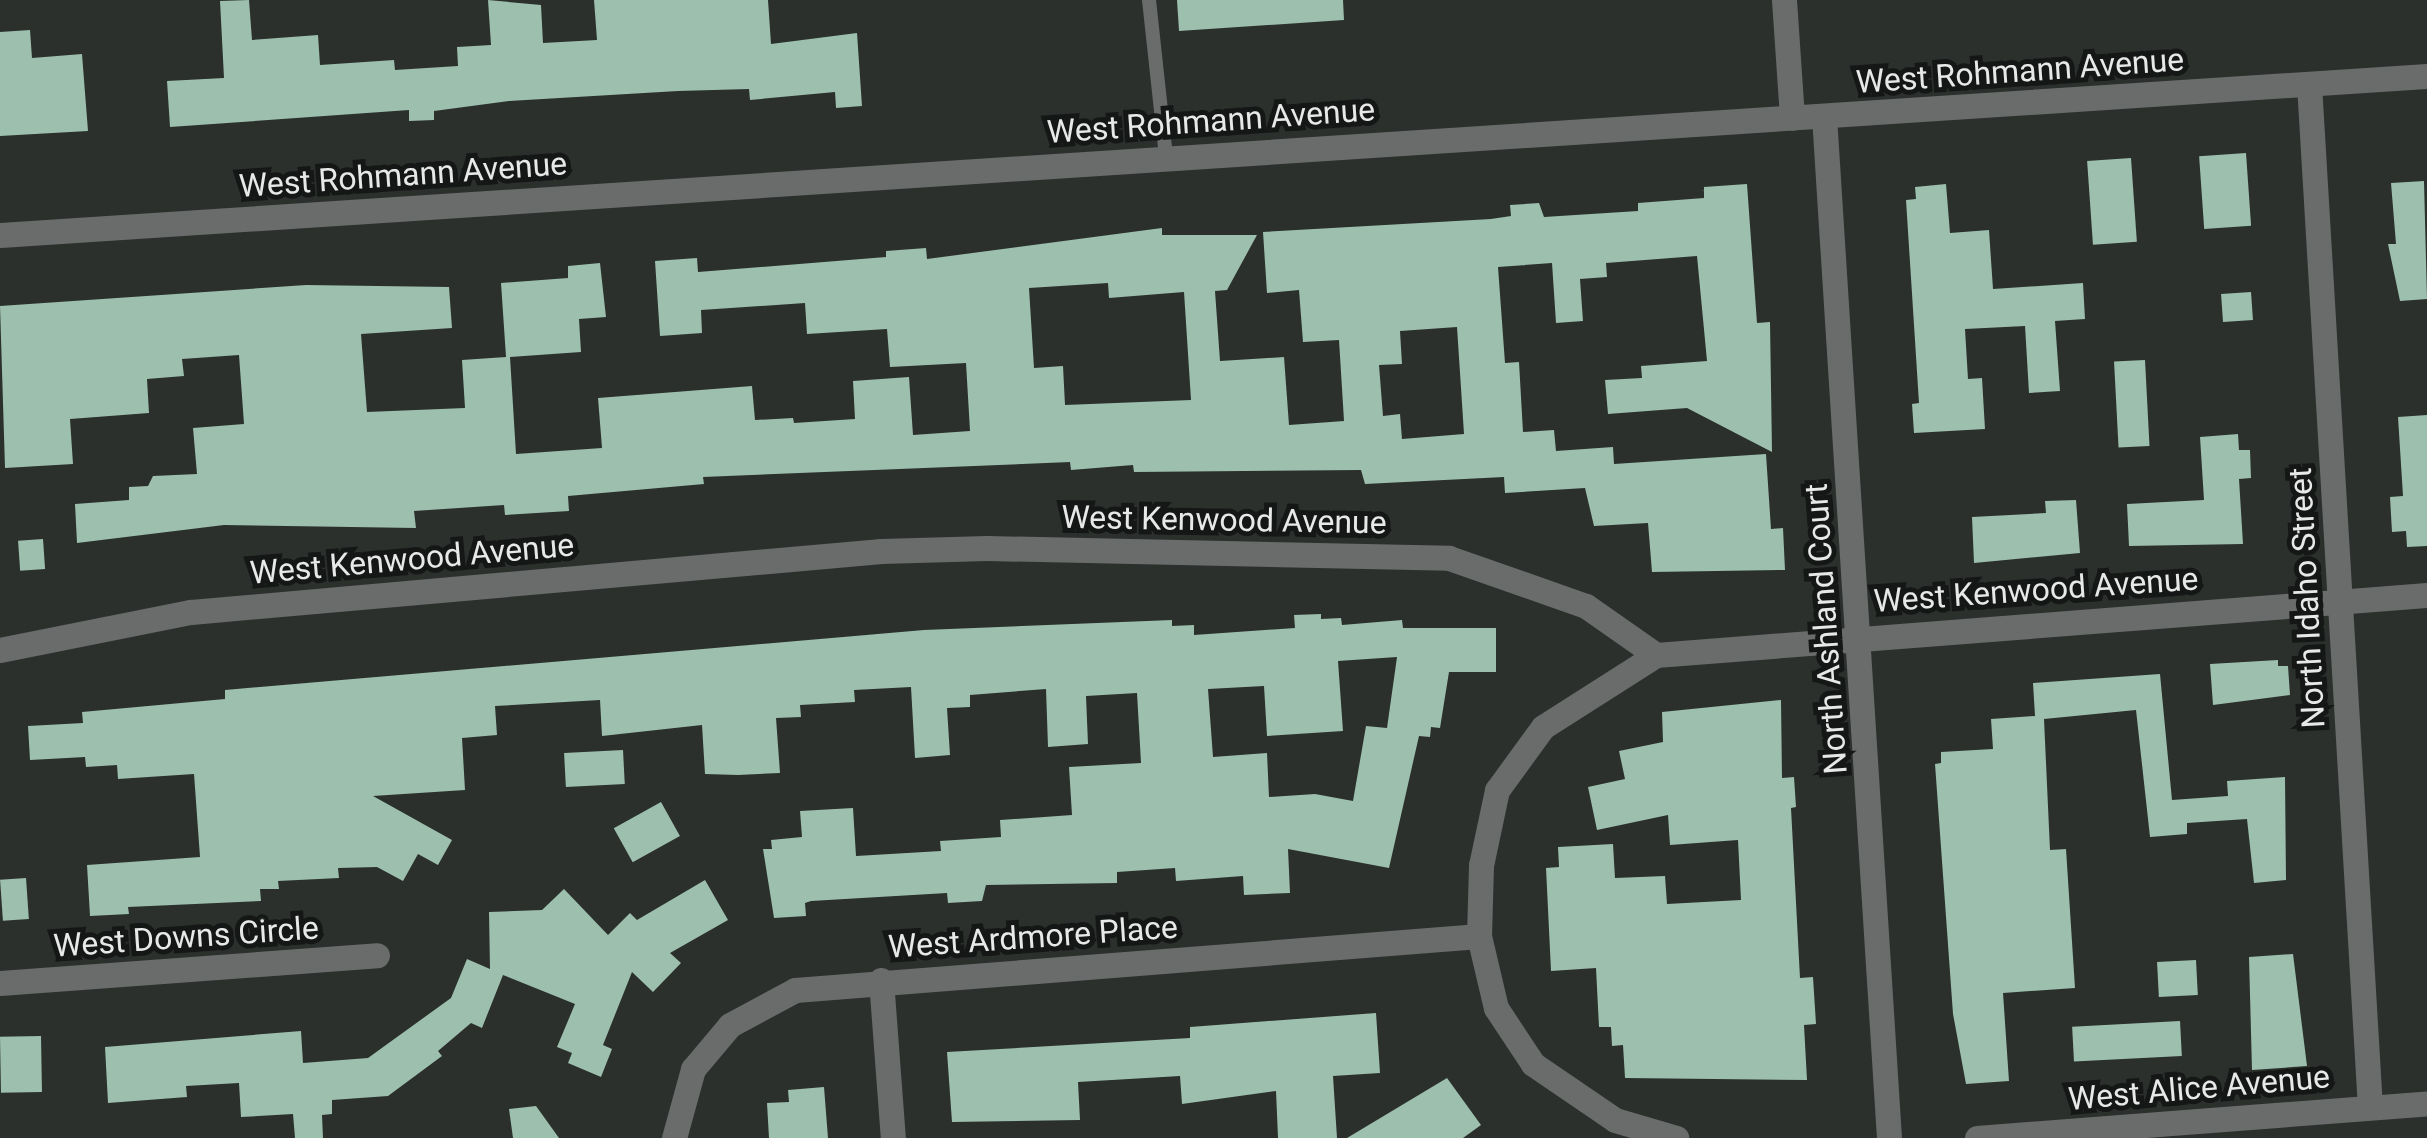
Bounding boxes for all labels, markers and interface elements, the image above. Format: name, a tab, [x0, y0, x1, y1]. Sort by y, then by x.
street label: West Rohmann Avenue	[1855, 40, 2185, 102]
street label: West Rohmann Avenue	[1046, 90, 1376, 152]
street label: West Rohmann Avenue	[238, 144, 568, 206]
street label: North Idaho Street	[2281, 467, 2333, 729]
street label: North Ashland Court	[1797, 482, 1855, 776]
street label: West Kenwood Avenue	[1061, 498, 1387, 542]
street label: West Kenwood Avenue	[248, 526, 576, 592]
street label: West Kenwood Avenue	[1872, 560, 2200, 620]
street label: West Ardmore Place	[887, 908, 1179, 966]
street label: West Downs Circle	[52, 909, 320, 965]
street label: West Alice Avenue	[2067, 1057, 2331, 1119]

